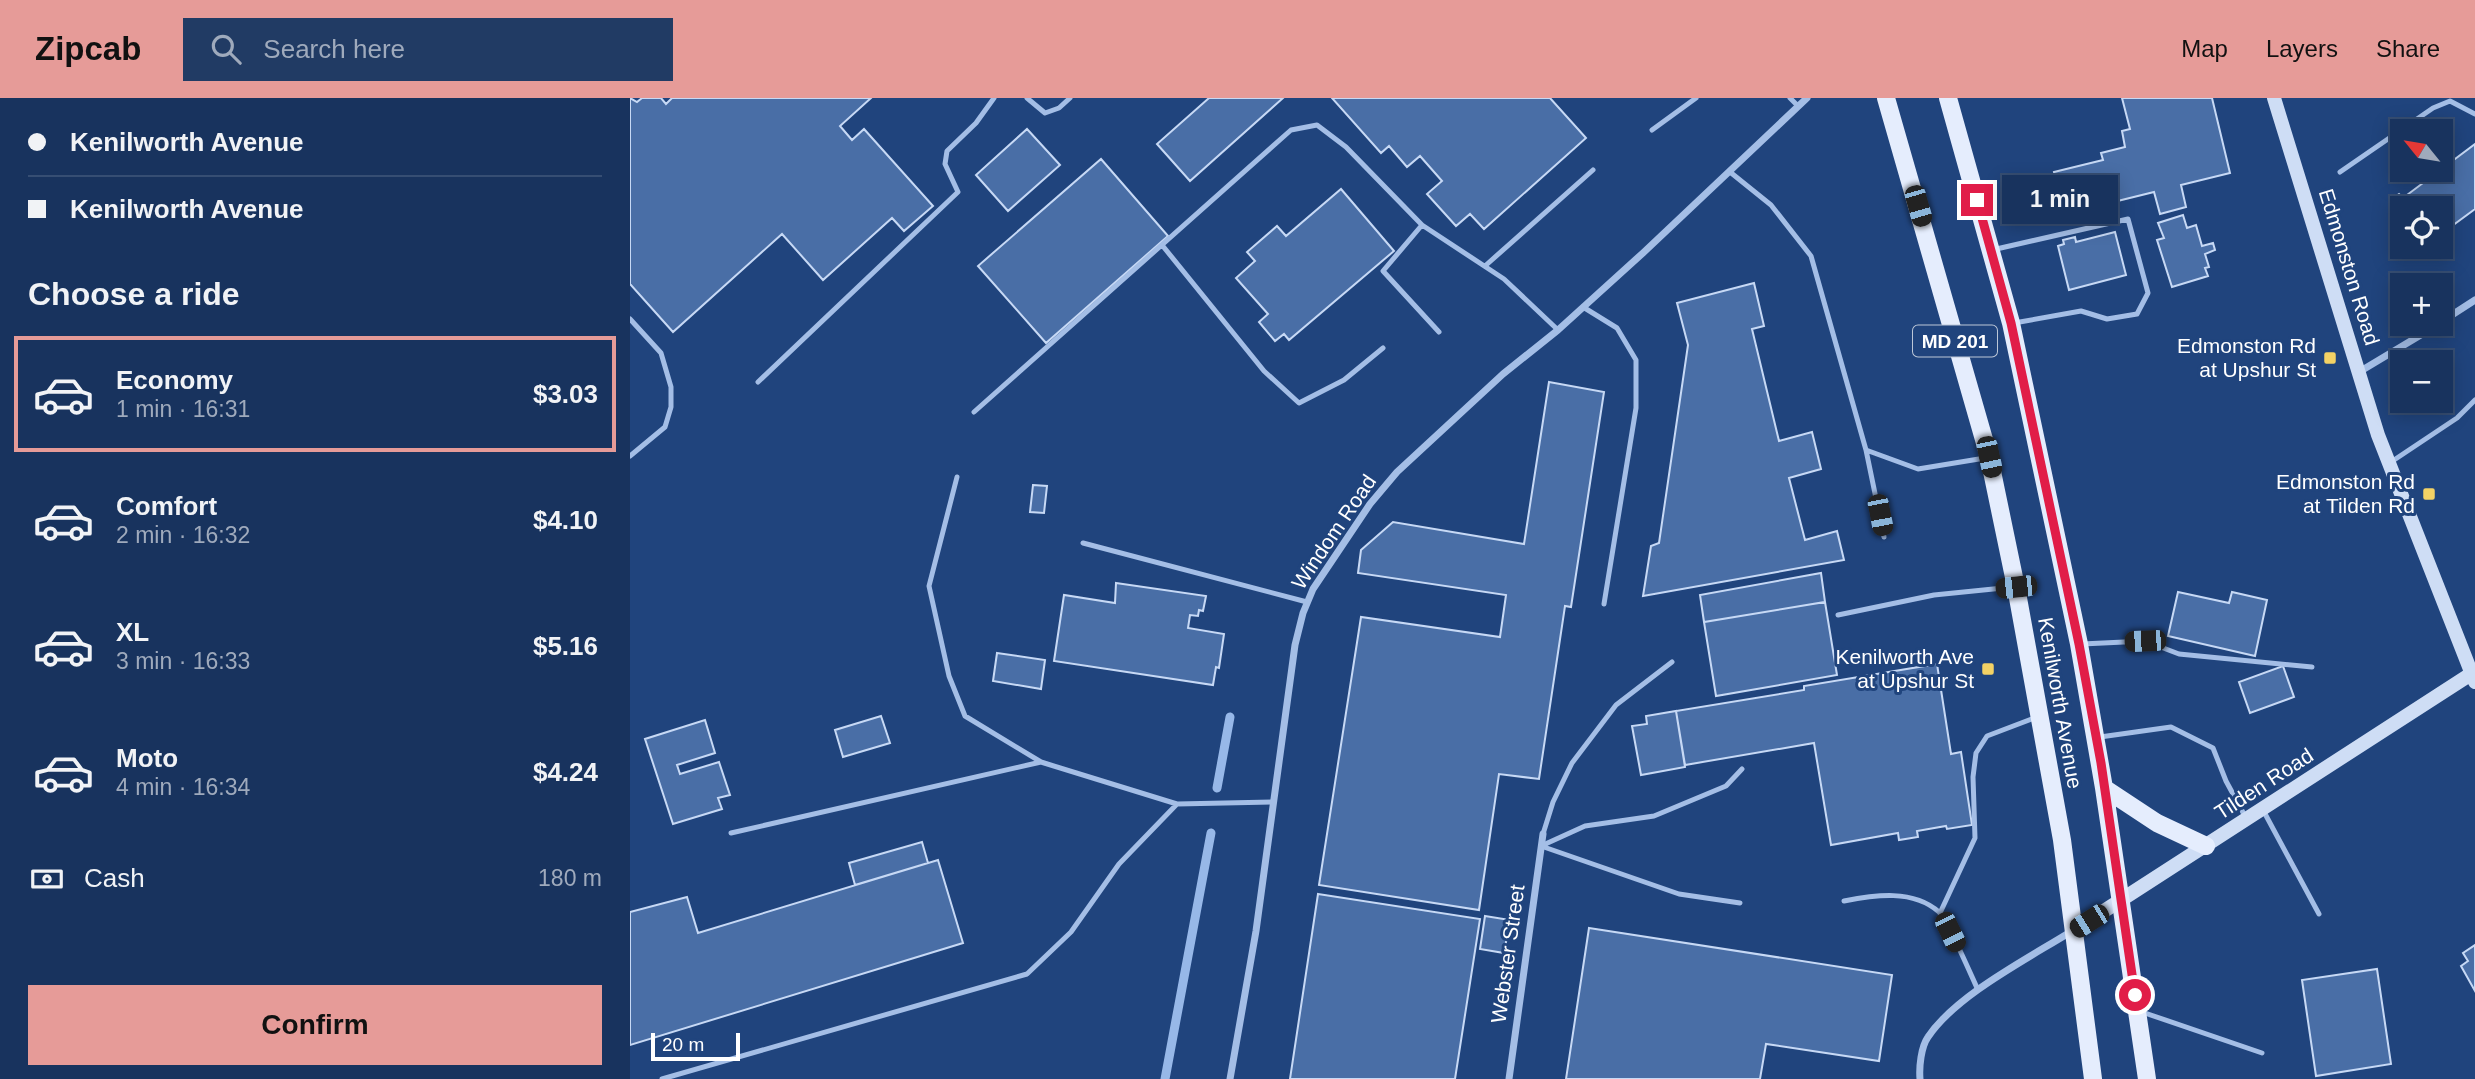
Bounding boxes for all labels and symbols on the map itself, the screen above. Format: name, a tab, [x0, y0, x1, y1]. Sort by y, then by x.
north arrow	[2390, 119, 2454, 182]
callout: 1 min	[2002, 176, 2117, 224]
car	[1903, 183, 1934, 229]
route end	[1961, 184, 1993, 216]
street label: Edmonston Road	[2315, 186, 2384, 348]
road number: MD 201	[1913, 326, 1997, 356]
place label: Edmonston Rd at Upshur St	[2177, 334, 2316, 381]
marker: Edmonston Rd at Upshur St	[2322, 350, 2338, 366]
car	[1975, 434, 2004, 480]
street label: Windom Road	[1287, 470, 1380, 593]
place label: Edmonston Rd at Tilden Rd	[2276, 470, 2415, 517]
marker: Edmonston Rd at Tilden Rd	[2421, 486, 2437, 502]
car	[1866, 492, 1895, 538]
car	[1995, 574, 2038, 600]
street label: Kenilworth Avenue	[2034, 615, 2087, 790]
car	[2124, 630, 2167, 652]
place label: Kenilworth Ave at Upshur St	[1835, 645, 1974, 692]
marker: Kenilworth Ave at Upshur St	[1980, 661, 1996, 677]
street label: Tilden Road	[2210, 743, 2317, 824]
street label: Webster Street	[1486, 883, 1529, 1025]
car	[2066, 901, 2113, 941]
car	[1932, 909, 1969, 955]
route start	[2119, 979, 2151, 1011]
scale bar	[651, 1030, 740, 1062]

